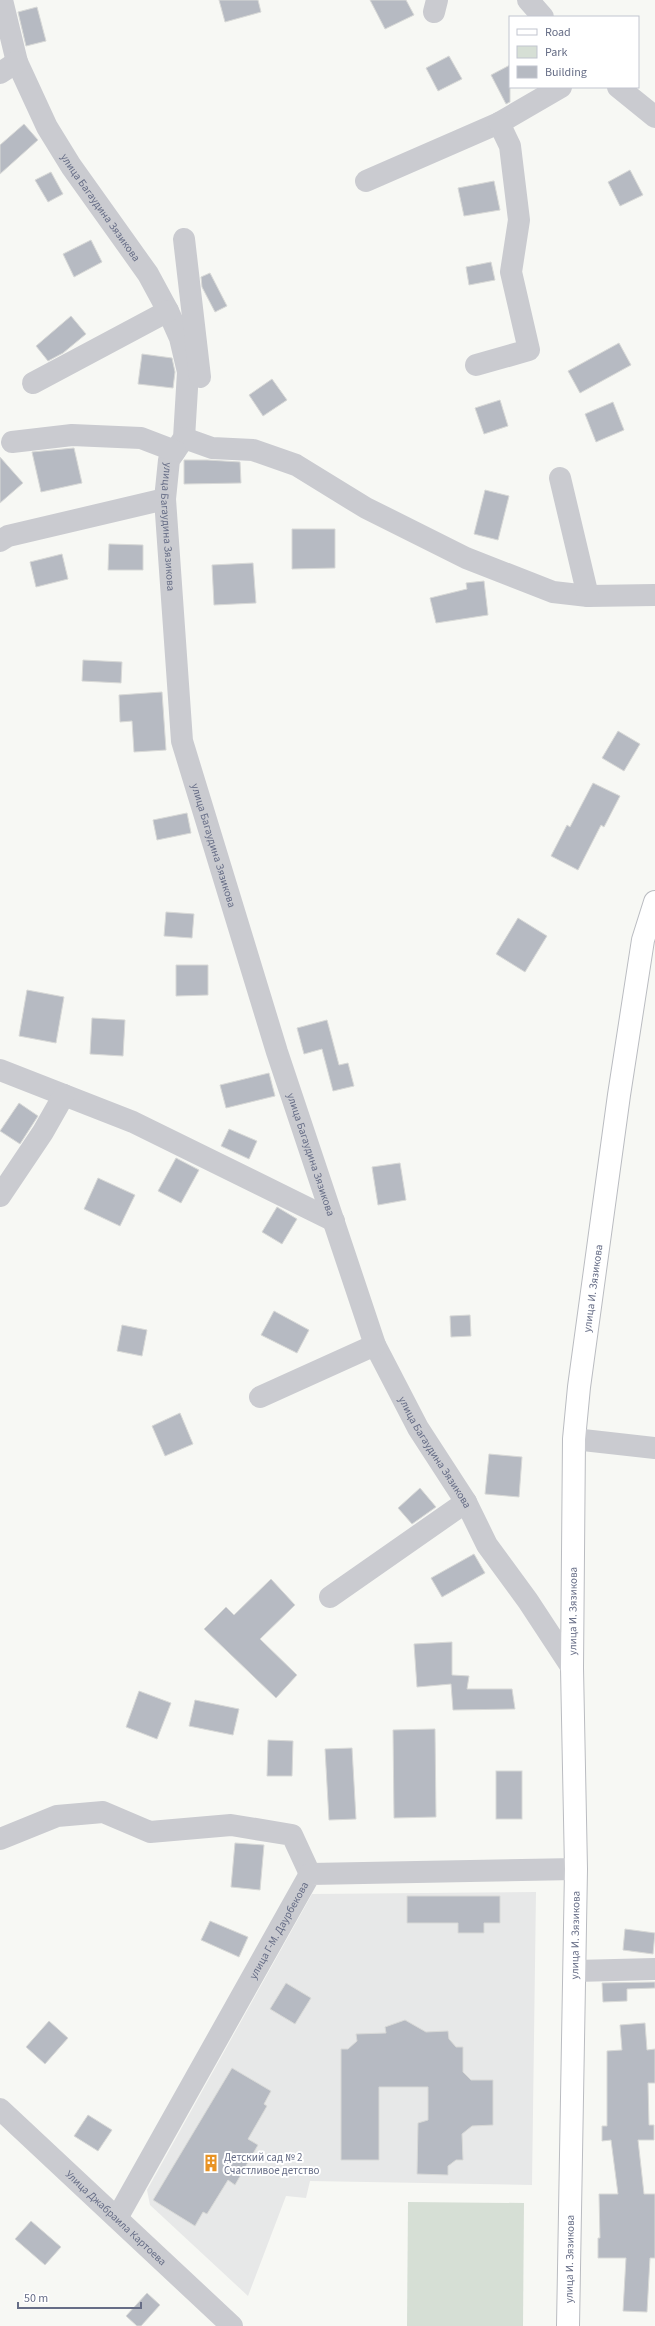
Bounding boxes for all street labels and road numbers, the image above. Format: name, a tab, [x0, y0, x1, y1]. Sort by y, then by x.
street label: улица Багаудина Зязикова	[57, 151, 144, 265]
street label: улица Багаудина Зязикова	[157, 462, 178, 592]
street label: улица Багаудина Зязикова	[187, 782, 239, 909]
street label: улица Багаудина Зязикова	[283, 1091, 338, 1218]
street label: улица И. Зязикова	[580, 1243, 606, 1333]
street label: улица Багаудина Зязикова	[395, 1394, 475, 1511]
street label: улица И. Зязикова	[565, 1567, 581, 1655]
street label: улица Г-М. Даурбекова	[246, 1879, 312, 1982]
street label: улица И. Зязикова	[567, 1891, 584, 1979]
street label: Улица Джабраила Картоева	[62, 2167, 170, 2269]
street label: улица И. Зязикова	[561, 2215, 578, 2303]

